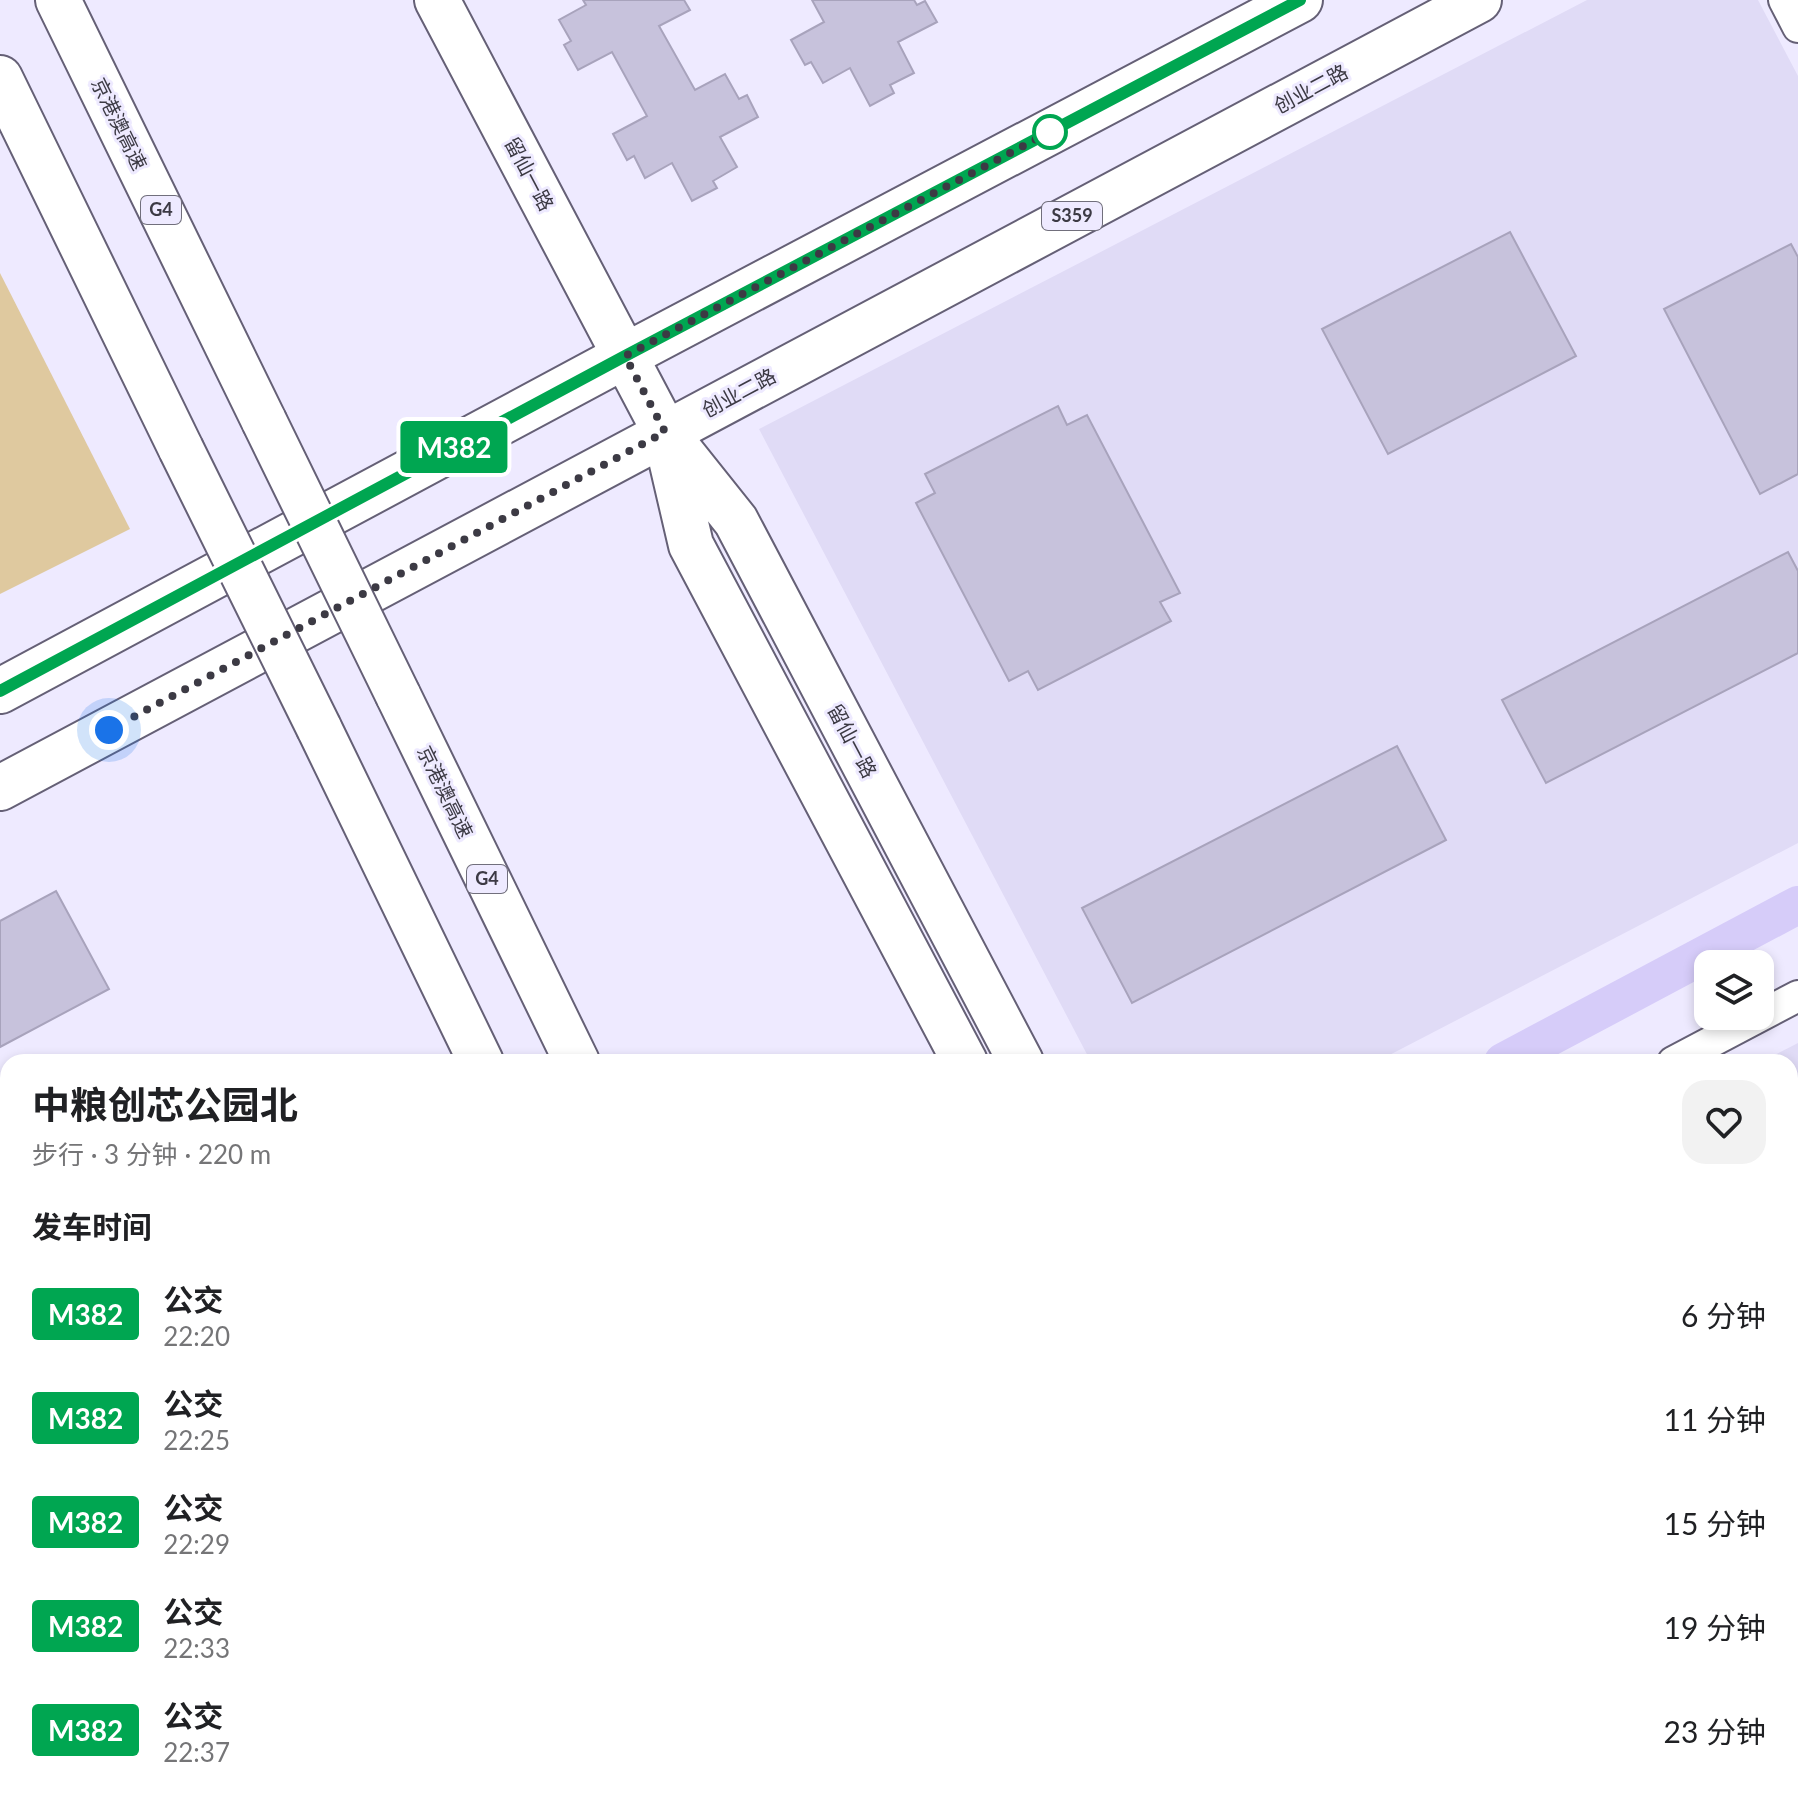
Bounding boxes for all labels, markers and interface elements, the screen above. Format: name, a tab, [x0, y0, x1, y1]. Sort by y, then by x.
street label: 创业二路	[1270, 59, 1351, 117]
street label: 京港澳高速	[87, 73, 153, 174]
unlabelled marker	[1033, 115, 1067, 149]
street label: 留仙一路	[501, 133, 559, 214]
road number: G4	[141, 196, 181, 224]
road number: S359	[1042, 202, 1102, 230]
street label: 创业二路	[698, 363, 779, 421]
line badge: M382	[398, 421, 510, 473]
text: M382	[416, 430, 492, 464]
street label: 留仙一路	[824, 700, 882, 781]
your location	[89, 710, 129, 750]
street label: 京港澳高速	[413, 741, 479, 842]
road number: G4	[467, 865, 507, 893]
map controls	[1694, 950, 1774, 1030]
button: layers	[1694, 950, 1774, 1030]
button: heart	[1682, 1080, 1766, 1164]
text: 中粮创芯公园北	[32, 1081, 298, 1127]
text: 步行 · 3 分钟 · 220 m	[32, 1138, 271, 1170]
text: 发车时间	[32, 1208, 152, 1244]
text: 公交	[163, 1281, 223, 1317]
text: M382	[48, 1297, 123, 1331]
text: 6 分钟	[1681, 1297, 1766, 1333]
text: 22:20	[163, 1320, 230, 1352]
text: 公交	[163, 1385, 223, 1421]
text: M382	[48, 1401, 123, 1435]
text: 11 分钟	[1664, 1401, 1766, 1437]
text: 22:25	[163, 1424, 230, 1456]
text: 公交	[163, 1489, 223, 1525]
text: M382	[48, 1505, 123, 1539]
text: 15 分钟	[1664, 1505, 1766, 1541]
text: 22:29	[163, 1528, 230, 1560]
text: 公交	[163, 1593, 223, 1629]
text: M382	[48, 1609, 123, 1643]
text: 19 分钟	[1664, 1609, 1766, 1645]
text: 22:33	[163, 1632, 230, 1664]
text: 公交	[163, 1697, 223, 1733]
text: M382	[48, 1713, 123, 1747]
text: 23 分钟	[1664, 1713, 1766, 1749]
text: 22:37	[163, 1736, 230, 1768]

